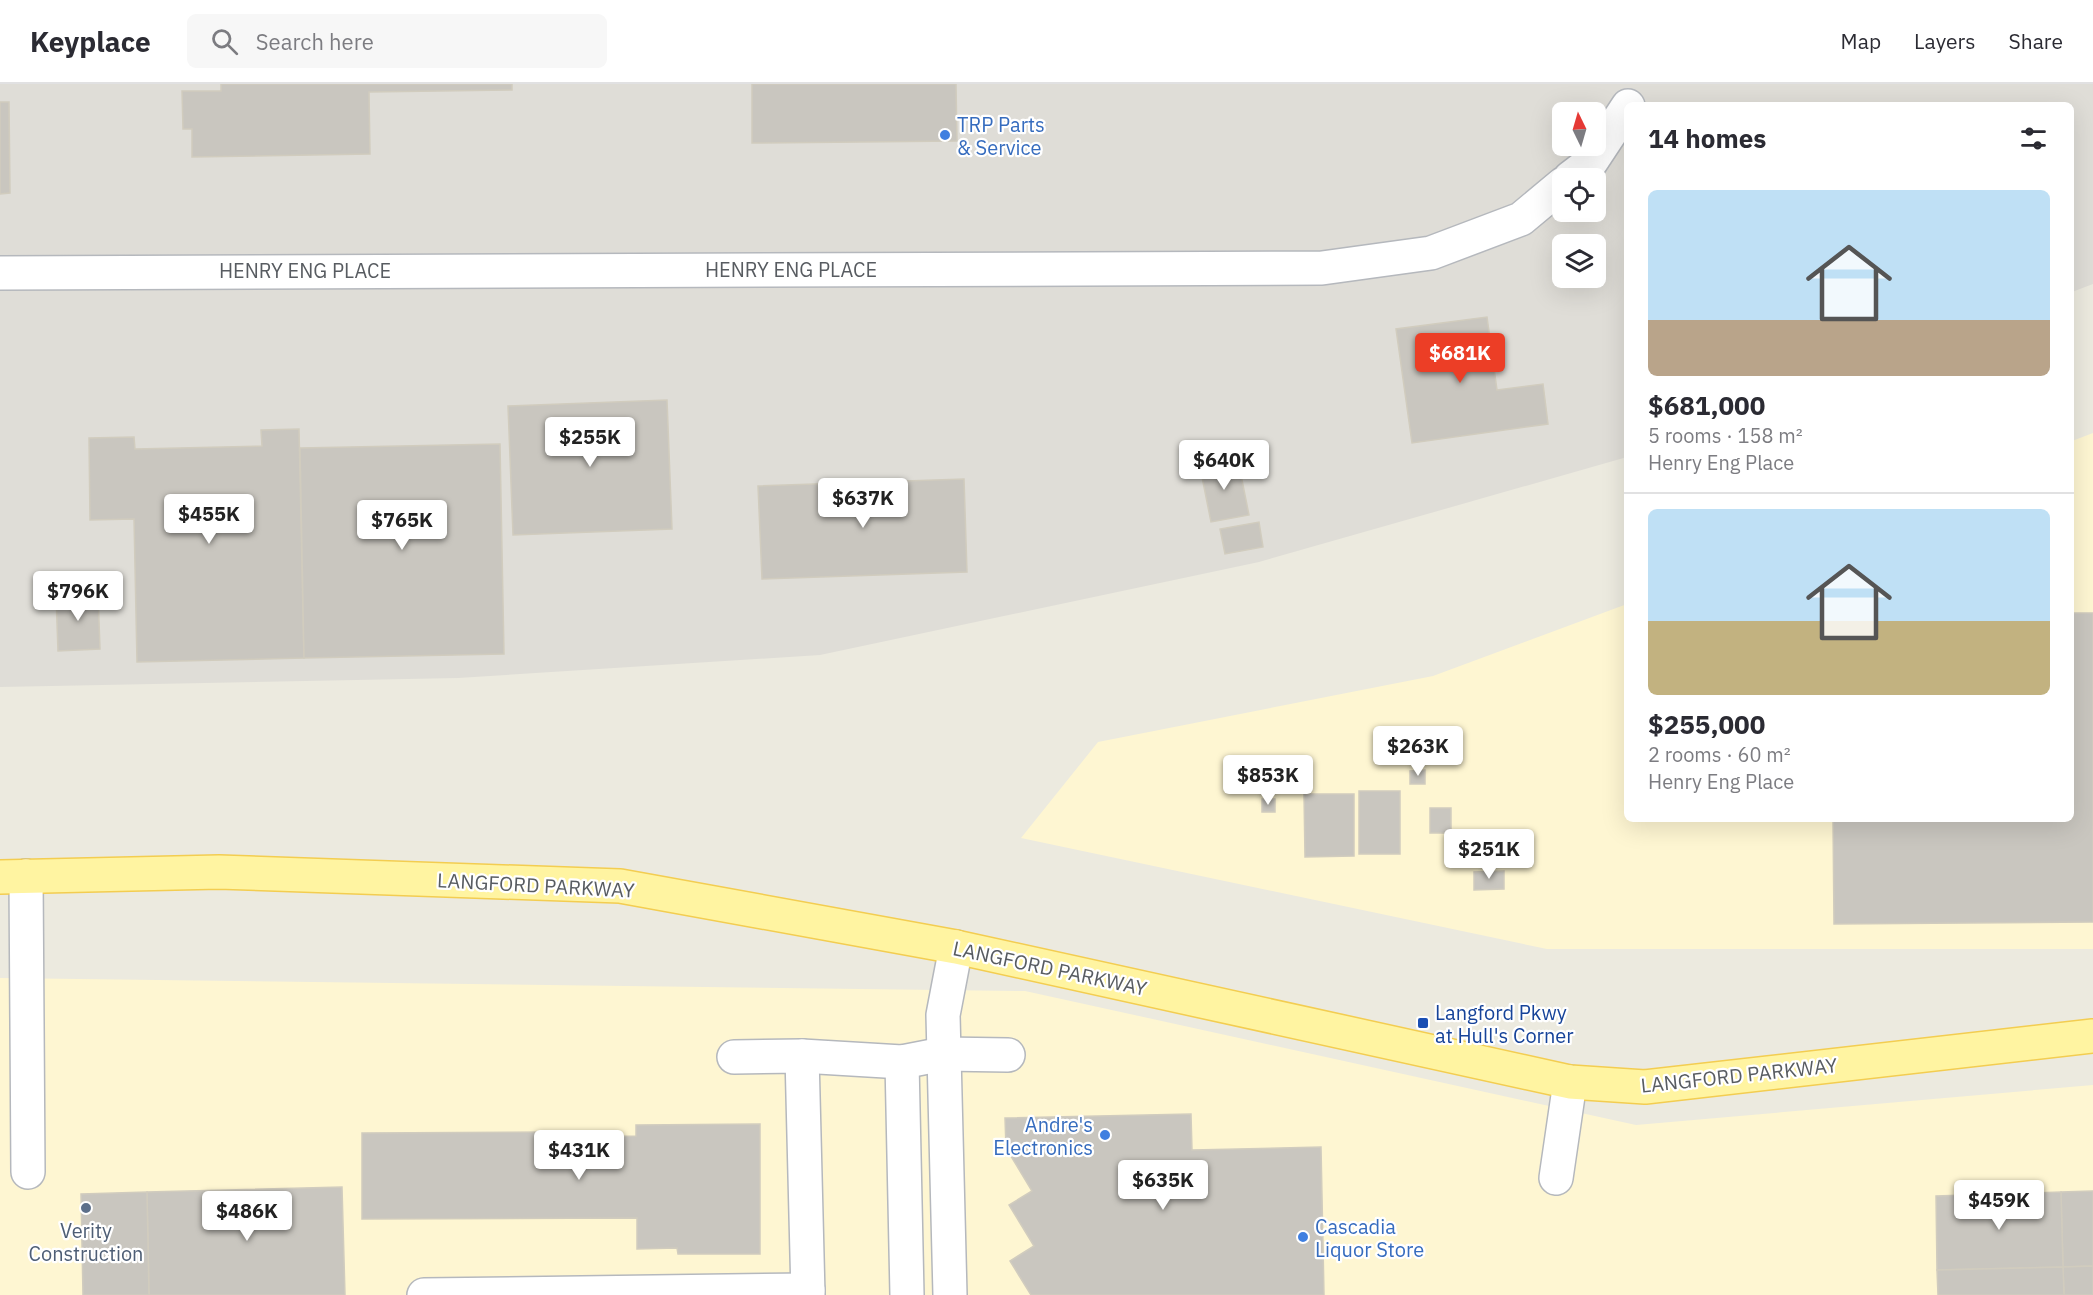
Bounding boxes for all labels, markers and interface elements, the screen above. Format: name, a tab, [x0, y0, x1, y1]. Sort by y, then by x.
search box	[187, 14, 607, 68]
text: Keyplace	[30, 23, 151, 60]
icon: search	[208, 25, 241, 58]
text: Search here	[256, 27, 374, 56]
text: Map	[1841, 27, 1881, 55]
text: Layers	[1914, 27, 1976, 55]
text: Share	[2009, 27, 2063, 55]
north arrow	[1552, 102, 1606, 156]
map controls	[1552, 102, 1606, 288]
place label: TRP Parts & Service	[957, 111, 1045, 161]
text: 14 homes	[1648, 121, 1766, 155]
icon: filters	[2017, 122, 2050, 155]
marker: TRP Parts & Service	[938, 128, 952, 142]
button: locate	[1552, 168, 1606, 222]
icon: home	[1795, 229, 1903, 337]
button: layers	[1552, 234, 1606, 288]
street label: HENRY ENG PLACE	[705, 256, 877, 283]
street label: HENRY ENG PLACE	[219, 257, 391, 284]
pin: $681K	[1418, 333, 1502, 384]
text: $681K	[1429, 339, 1491, 366]
text: $681,000	[1648, 388, 1765, 422]
pin: $255K	[548, 417, 632, 468]
text: 5 rooms · 158 m²	[1648, 422, 1803, 449]
text: $255K	[559, 423, 621, 450]
pin: $640K	[1182, 440, 1266, 491]
text: $640K	[1193, 446, 1255, 473]
text: Henry Eng Place	[1648, 449, 1794, 476]
pin: $637K	[821, 478, 905, 529]
text: $637K	[832, 484, 894, 511]
pin: $455K	[167, 494, 251, 545]
text: $455K	[178, 500, 240, 527]
pin: $765K	[360, 500, 444, 551]
text: $765K	[371, 506, 433, 533]
icon: home	[1795, 548, 1903, 656]
pin: $796K	[36, 571, 120, 622]
text: $796K	[47, 577, 109, 604]
text: $255,000	[1648, 707, 1765, 741]
pin: $263K	[1376, 726, 1460, 777]
text: $263K	[1387, 732, 1449, 759]
text: 2 rooms · 60 m²	[1648, 741, 1791, 768]
pin: $853K	[1226, 755, 1310, 806]
text: $853K	[1237, 761, 1299, 788]
text: Henry Eng Place	[1648, 768, 1794, 795]
pin: $251K	[1447, 829, 1531, 880]
text: $251K	[1458, 835, 1520, 862]
street label: LANGFORD PARKWAY	[437, 866, 636, 904]
street label: LANGFORD PARKWAY	[950, 934, 1150, 1002]
place label: Langford Pkwy at Hull's Corner	[1435, 999, 1574, 1049]
marker: Langford Pkwy at Hull's Corner	[1416, 1016, 1430, 1030]
street label: LANGFORD PARKWAY	[1639, 1051, 1839, 1099]
place label: Andre's Electronics	[993, 1111, 1093, 1161]
marker: Andre's Electronics	[1098, 1128, 1112, 1142]
pin: $431K	[537, 1130, 621, 1181]
text: $431K	[548, 1136, 610, 1163]
pin: $635K	[1121, 1160, 1205, 1211]
text: $635K	[1132, 1166, 1194, 1193]
pin: $459K	[1957, 1180, 2041, 1231]
text: $459K	[1968, 1186, 2030, 1213]
pin: $486K	[205, 1191, 289, 1242]
text: $486K	[216, 1197, 278, 1224]
marker: Verity Construction	[79, 1201, 93, 1215]
place label: Cascadia Liquor Store	[1315, 1213, 1424, 1263]
place label: Verity Construction	[29, 1217, 143, 1267]
marker: Cascadia Liquor Store	[1296, 1230, 1310, 1244]

